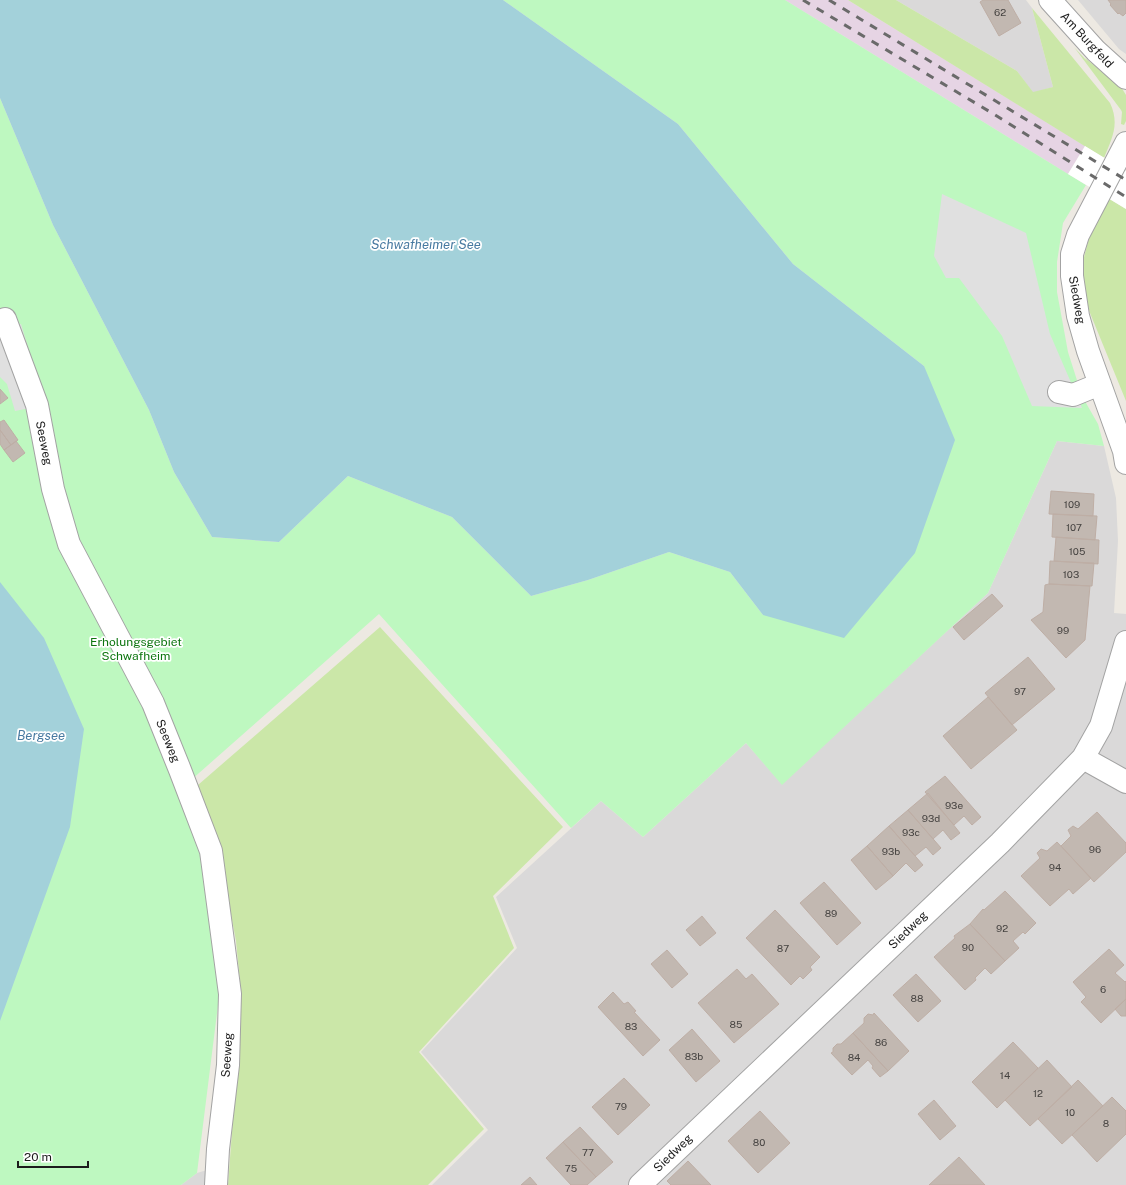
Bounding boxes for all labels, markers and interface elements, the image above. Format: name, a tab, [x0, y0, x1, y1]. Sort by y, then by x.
house number: 62	[994, 6, 1006, 18]
street label: Am Burgfeld	[1058, 9, 1116, 71]
water label: Schwafheimer See	[371, 237, 481, 252]
street label: Siedweg	[1066, 275, 1088, 325]
street label: Seeweg	[33, 420, 55, 466]
house number: 109	[1064, 498, 1080, 510]
house number: 107	[1066, 521, 1082, 533]
house number: 105	[1069, 545, 1085, 557]
house number: 103	[1063, 568, 1079, 580]
house number: 99	[1057, 624, 1069, 636]
park label: Erholungsgebiet Schwafheim	[90, 635, 182, 663]
house number: 97	[1014, 685, 1026, 697]
street label: Seeweg	[153, 718, 183, 764]
water label: Bergsee	[17, 728, 65, 743]
house number: 93e	[945, 799, 963, 811]
house number: 93d	[922, 812, 940, 824]
house number: 93c	[902, 826, 920, 838]
house number: 96	[1089, 843, 1101, 855]
house number: 93b	[882, 845, 900, 857]
house number: 94	[1049, 861, 1061, 873]
house number: 89	[825, 907, 837, 919]
street label: Siedweg	[886, 908, 930, 952]
house number: 92	[996, 922, 1008, 934]
house number: 90	[962, 941, 974, 953]
house number: 87	[777, 942, 789, 954]
house number: 6	[1100, 983, 1106, 995]
house number: 88	[911, 992, 923, 1004]
house number: 85	[730, 1018, 742, 1030]
house number: 83	[625, 1020, 637, 1032]
street label: Seeweg	[218, 1032, 236, 1078]
house number: 86	[875, 1036, 887, 1048]
house number: 83b	[685, 1050, 703, 1062]
house number: 84	[848, 1051, 860, 1063]
house number: 14	[1000, 1069, 1010, 1081]
house number: 12	[1033, 1087, 1043, 1099]
house number: 79	[615, 1100, 627, 1112]
house number: 10	[1065, 1106, 1075, 1118]
house number: 8	[1103, 1117, 1109, 1129]
street label: Siedweg	[651, 1131, 695, 1175]
house number: 80	[753, 1136, 765, 1148]
scale bar	[18, 1143, 88, 1169]
house number: 77	[582, 1146, 594, 1158]
text: 20 m	[24, 1150, 52, 1164]
house number: 75	[565, 1162, 577, 1174]

